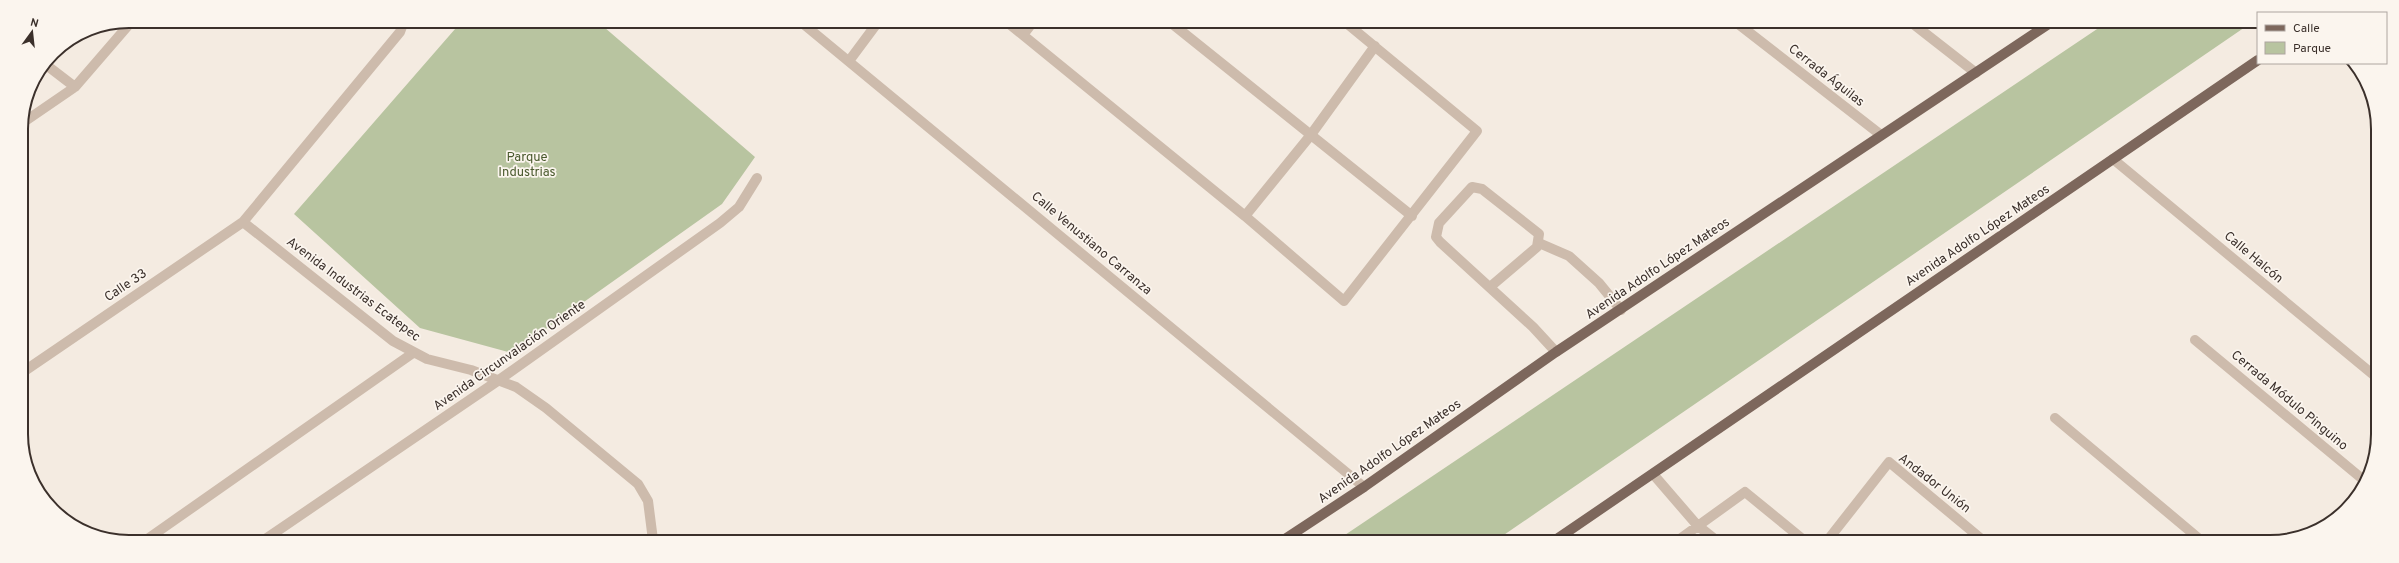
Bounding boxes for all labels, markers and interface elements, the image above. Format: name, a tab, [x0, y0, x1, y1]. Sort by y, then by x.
north arrow	[12, 12, 52, 52]
legend	[2257, 12, 2387, 64]
text: N	[29, 16, 40, 31]
text: Calle	[2293, 21, 2320, 37]
street label: Cerrada Águilas	[1785, 40, 1868, 111]
text: Parque	[2293, 41, 2331, 57]
park label: Parque Industrias	[498, 150, 556, 181]
street label: Avenida Adolfo López Mateos	[1903, 182, 2053, 290]
street label: Calle Venustiano Carranza	[1028, 189, 1154, 299]
street label: Avenida Adolfo López Mateos	[1583, 215, 1733, 323]
street label: Calle Halcón	[2220, 229, 2286, 287]
street label: Avenida Industrias Ecatepec	[283, 234, 423, 346]
street label: Calle 33	[102, 266, 150, 306]
street label: Avenida Circunvalación Oriente	[431, 297, 589, 415]
street label: Cerrada Módulo Pinguino	[2227, 347, 2351, 455]
street label: Avenida Adolfo López Mateos	[1316, 397, 1464, 507]
street label: Andador Unión	[1895, 451, 1973, 517]

